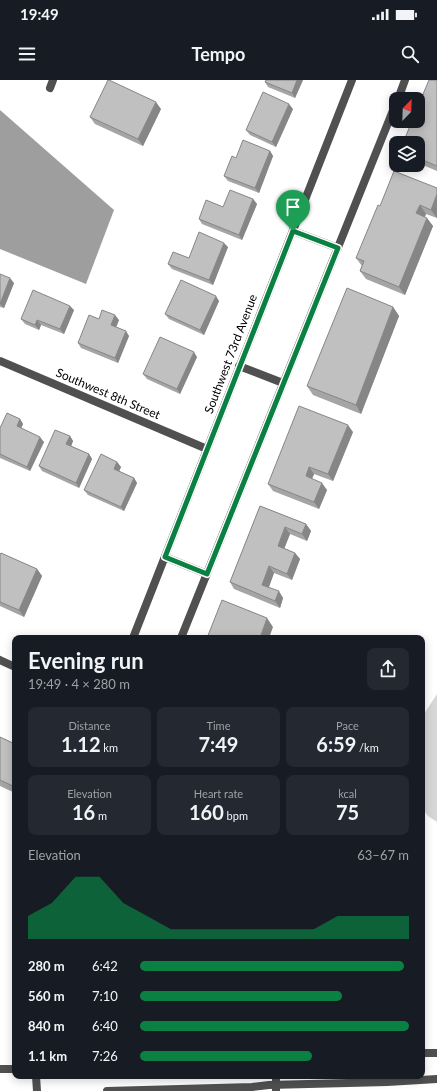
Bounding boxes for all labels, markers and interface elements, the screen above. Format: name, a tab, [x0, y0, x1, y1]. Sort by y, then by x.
text: 19:49	[20, 5, 59, 23]
icon: menu	[16, 43, 38, 65]
text: Tempo	[192, 43, 245, 65]
icon: search	[399, 43, 421, 65]
north arrow	[389, 92, 425, 128]
map controls	[389, 92, 425, 172]
button: layers	[389, 136, 425, 172]
pin	[276, 190, 310, 231]
icon: arrive	[282, 196, 304, 218]
street label: Southwest 73rd Avenue	[201, 292, 260, 415]
street label: Southwest 8th Street	[54, 365, 163, 423]
text: Evening run	[28, 647, 144, 674]
button: share	[367, 648, 409, 690]
text: 19:49 · 4 × 280 m	[28, 676, 130, 692]
text: Distance	[68, 719, 111, 732]
text: Time	[207, 719, 230, 732]
text: Pace	[336, 719, 359, 732]
text: 1.12	[61, 732, 101, 756]
text: 7:49	[199, 732, 238, 756]
text: 6:59	[316, 732, 356, 756]
text: km	[101, 741, 118, 754]
text: /km	[356, 741, 379, 754]
text: Elevation	[67, 787, 112, 800]
text: Heart rate	[194, 787, 243, 800]
text: kcal	[338, 787, 357, 800]
text: 16	[72, 800, 95, 824]
text: 160	[189, 800, 224, 824]
text: 75	[336, 800, 359, 824]
text: m	[95, 809, 107, 822]
text: bpm	[224, 809, 248, 822]
text: Elevation	[28, 847, 81, 863]
text: 63–67 m	[357, 847, 409, 863]
text: 280 m	[28, 958, 65, 974]
text: 6:42	[92, 958, 118, 974]
text: 560 m	[28, 988, 65, 1004]
text: 7:10	[92, 988, 118, 1004]
text: 840 m	[28, 1018, 65, 1034]
text: 6:40	[92, 1018, 118, 1034]
text: 1.1 km	[28, 1048, 67, 1064]
text: 7:26	[92, 1048, 118, 1064]

